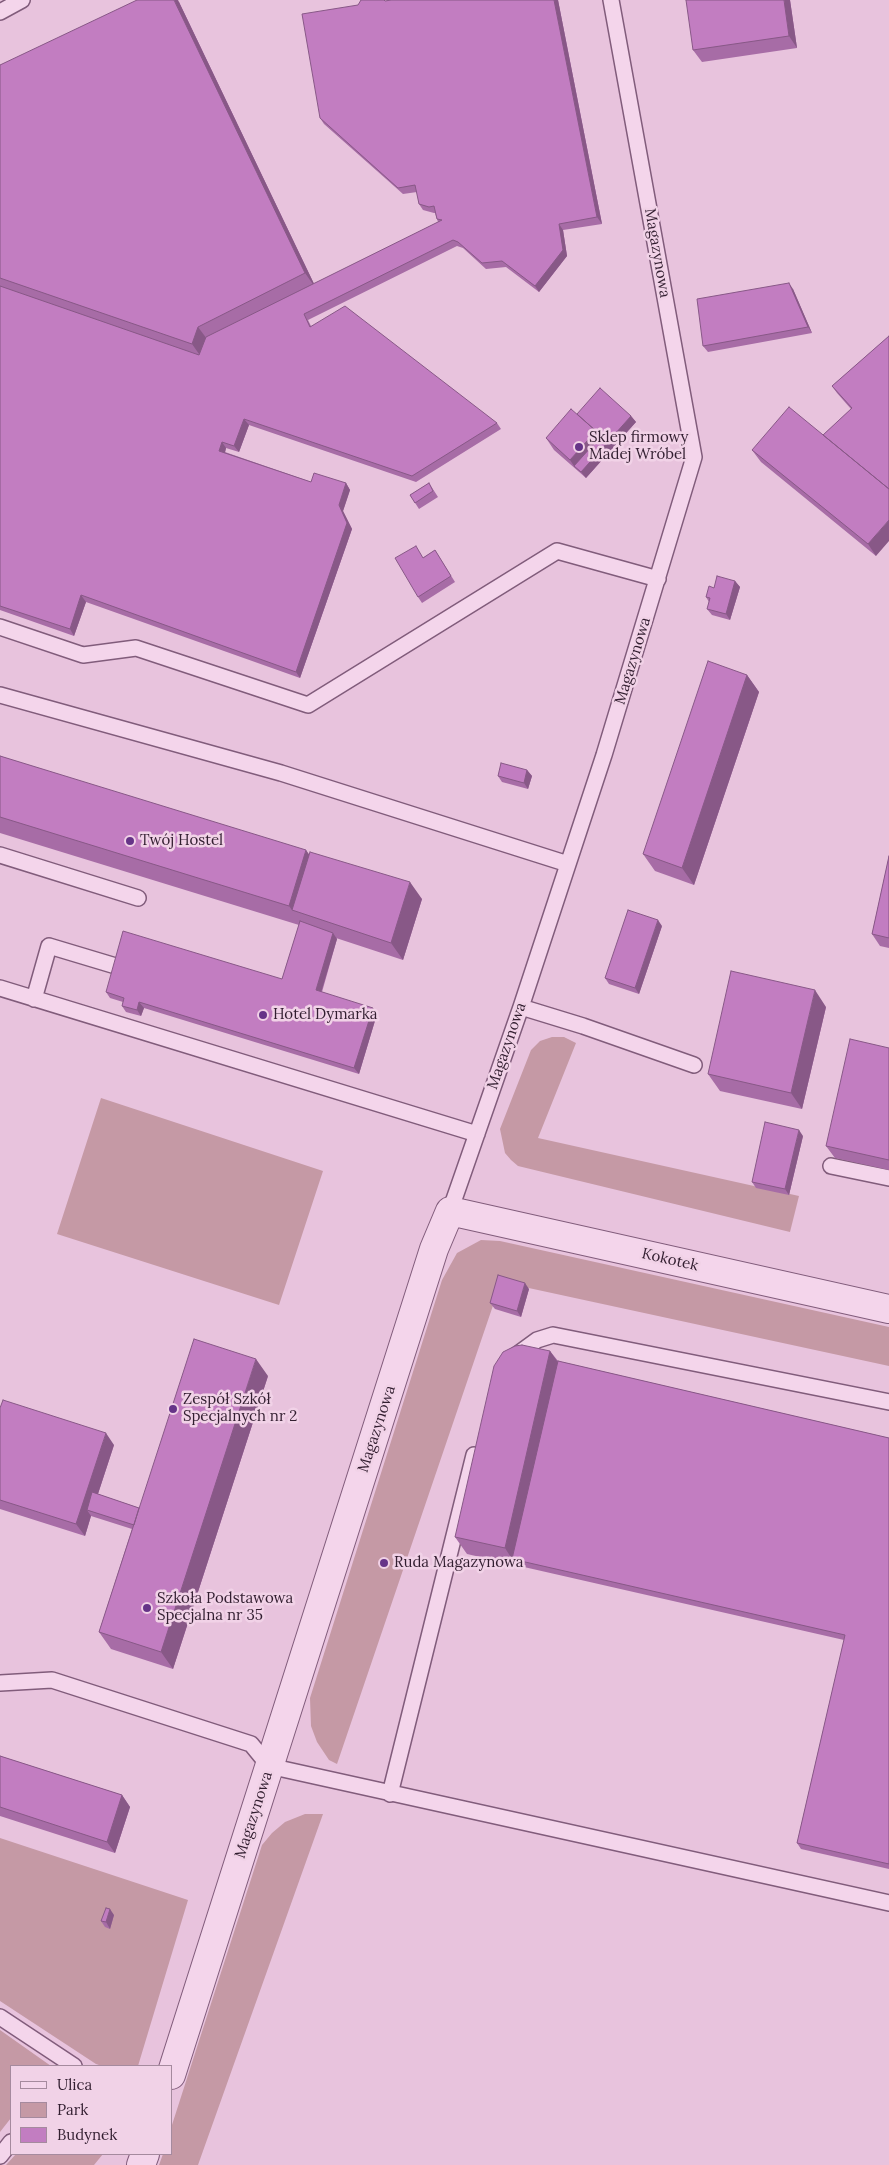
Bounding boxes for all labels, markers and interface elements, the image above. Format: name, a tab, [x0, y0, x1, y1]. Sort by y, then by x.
street label: Magazynowa	[640, 207, 674, 299]
place label: Sklep firmowy Madej Wróbel	[589, 429, 688, 464]
marker: Sklep firmowy Madej Wróbel	[573, 441, 585, 453]
street label: Magazynowa	[611, 615, 655, 707]
place label: Twój Hostel	[140, 832, 223, 850]
marker: Twój Hostel	[124, 835, 136, 847]
street label: Magazynowa	[484, 1000, 530, 1092]
place label: Hotel Dymarka	[273, 1006, 378, 1024]
marker: Hotel Dymarka	[257, 1009, 269, 1021]
street label: Kokotek	[640, 1245, 700, 1275]
street label: Magazynowa	[354, 1383, 400, 1475]
place label: Zespół Szkół Specjalnych nr 2	[183, 1391, 297, 1426]
marker: Zespół Szkół Specjalnych nr 2	[167, 1403, 179, 1415]
place label: Ruda Magazynowa	[394, 1554, 523, 1572]
marker: Ruda Magazynowa	[378, 1557, 390, 1569]
place label: Szkoła Podstawowa Specjalna nr 35	[157, 1590, 293, 1625]
marker: Szkoła Podstawowa Specjalna nr 35	[141, 1602, 153, 1614]
street label: Magazynowa	[231, 1769, 277, 1861]
legend	[10, 2065, 172, 2155]
text: Ulica	[57, 2075, 92, 2094]
text: Park	[57, 2100, 88, 2119]
text: Budynek	[57, 2125, 117, 2144]

